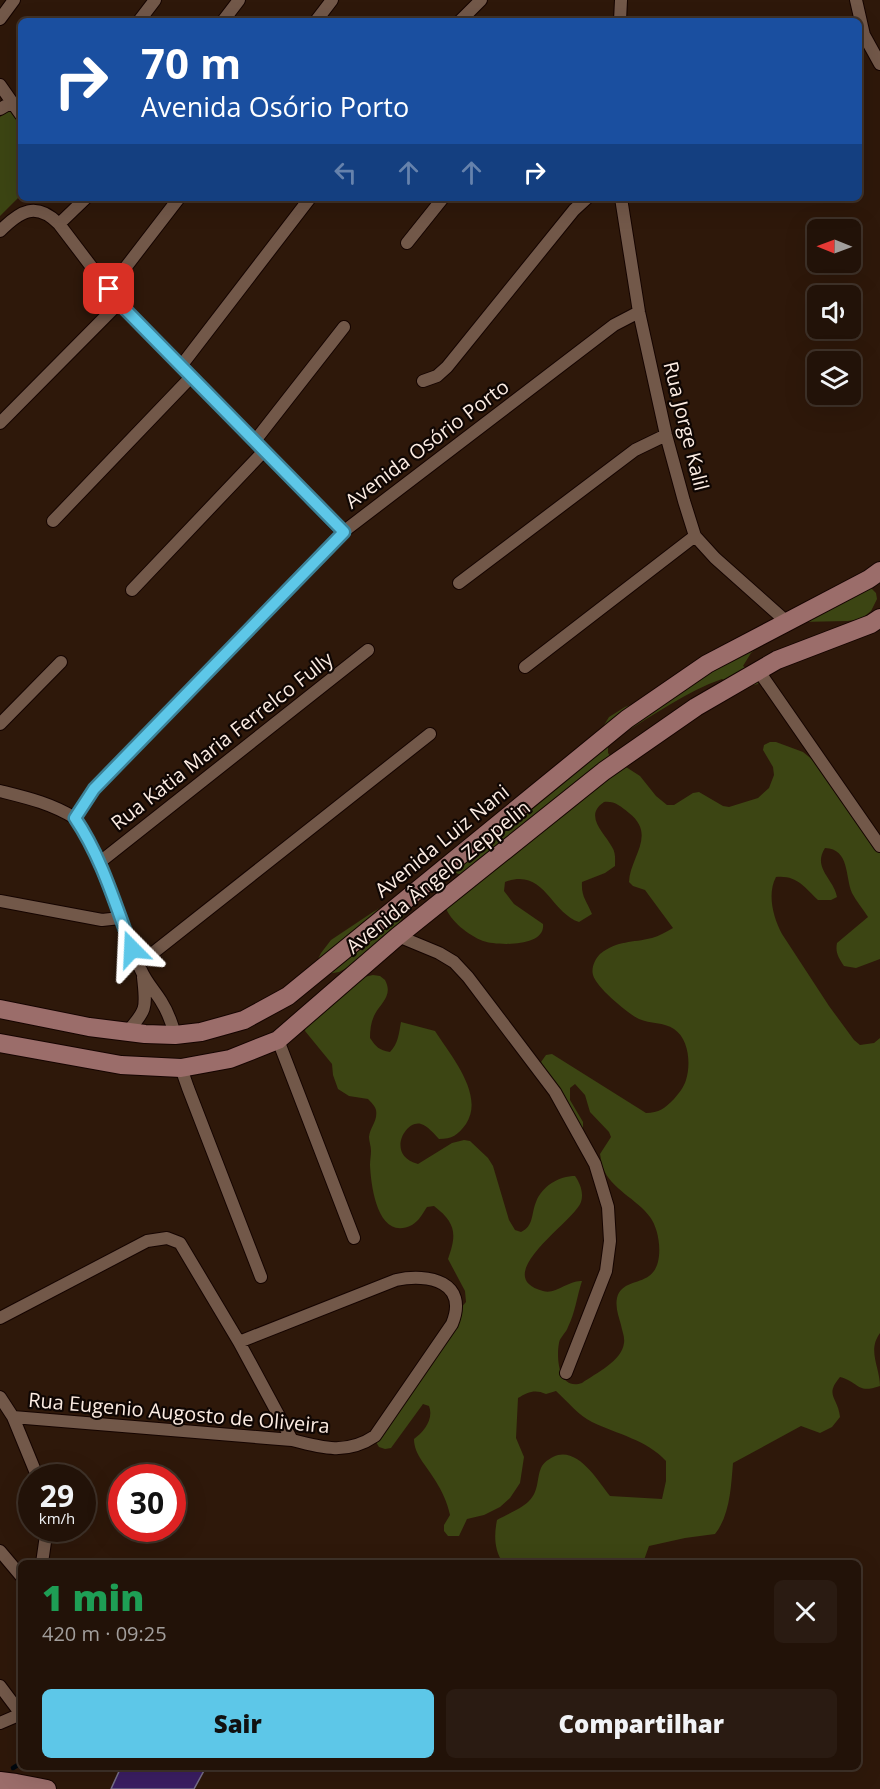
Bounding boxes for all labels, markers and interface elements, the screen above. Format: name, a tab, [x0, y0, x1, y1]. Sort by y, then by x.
text: 70 m	[141, 34, 241, 91]
icon: right	[42, 42, 120, 120]
text: Avenida Osório Porto	[141, 88, 409, 125]
icon: left	[329, 156, 362, 189]
icon: ahead	[392, 156, 425, 189]
icon: ahead	[455, 156, 488, 189]
icon: right	[518, 156, 551, 189]
north arrow	[807, 219, 861, 273]
map controls	[807, 219, 861, 405]
pin	[83, 263, 134, 314]
icon: arrive	[92, 272, 125, 305]
button: sound	[807, 285, 861, 339]
button: layers	[807, 351, 861, 405]
street label: Rua Jorge Kalil	[657, 358, 716, 493]
street label: Avenida Osório Porto	[339, 373, 514, 514]
street label: Rua Katia Maria Ferrelco Fully	[105, 645, 339, 836]
street label: Avenida Luiz Nani	[369, 778, 515, 903]
street label: Avenida Ângelo Zeppelin	[340, 794, 535, 959]
position arrow	[100, 917, 164, 981]
street label: Rua Eugenio Augosto de Oliveira	[27, 1386, 331, 1439]
speed limit sign: 30	[108, 1464, 186, 1542]
text: 29	[40, 1475, 74, 1516]
text: km/h	[39, 1508, 75, 1528]
text: 1 min	[42, 1573, 144, 1622]
button: close	[774, 1580, 837, 1643]
text: 420 m · 09:25	[42, 1620, 167, 1647]
button: Sair	[42, 1689, 434, 1758]
button: Compartilhar	[446, 1689, 837, 1758]

